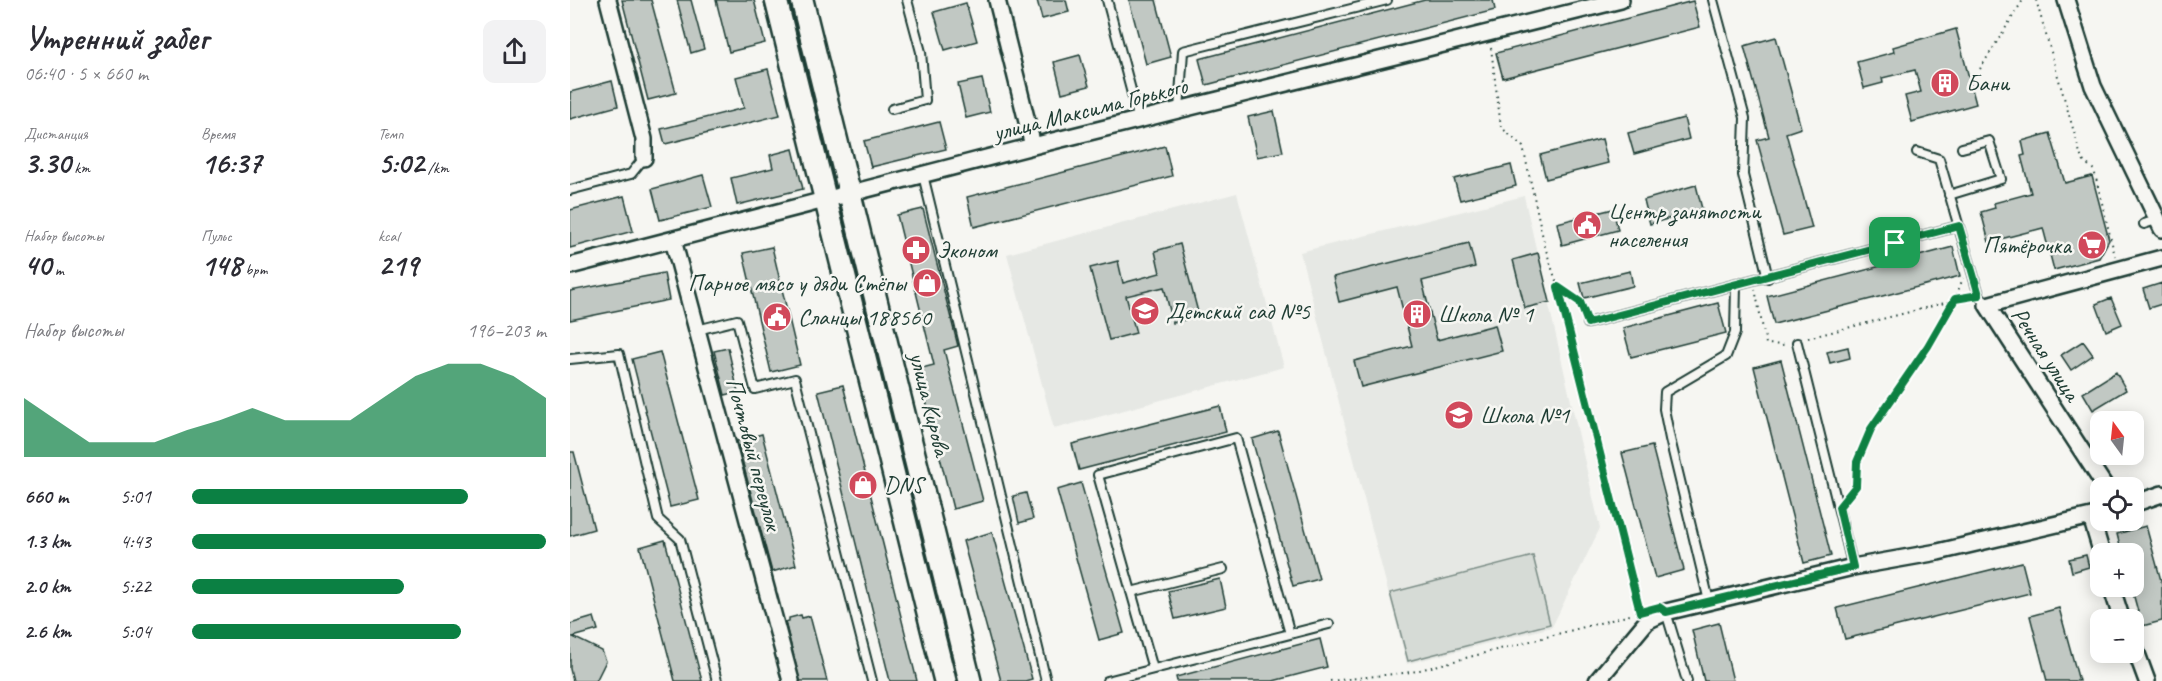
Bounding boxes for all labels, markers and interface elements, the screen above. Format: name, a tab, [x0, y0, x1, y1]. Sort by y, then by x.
text: Утренний забег	[24, 17, 208, 59]
button: share	[483, 20, 546, 83]
text: 06:40 · 5 × 660 m	[24, 61, 148, 86]
building icon: Бани	[1929, 67, 1961, 99]
place label: Бани	[1966, 68, 2011, 98]
street label: улица Максима Горького	[988, 70, 1192, 148]
text: Дистанция	[24, 124, 88, 144]
text: Время	[201, 124, 235, 144]
text: Темп	[378, 124, 404, 144]
text: 3.30	[24, 144, 70, 182]
text: 16:37	[201, 144, 261, 182]
text: 5:02	[378, 144, 424, 182]
text: km	[70, 158, 90, 178]
text: /km	[424, 158, 449, 178]
place label: Центр занятости населения	[1608, 196, 1762, 254]
public building icon: Центр занятости населения	[1571, 209, 1603, 241]
pin	[1869, 217, 1920, 268]
text: Набор высоты	[24, 226, 103, 246]
text: Пульс	[201, 226, 232, 246]
text: kcal	[378, 226, 399, 246]
icon: arrive	[1878, 226, 1911, 259]
supermarket icon: Пятёрочка	[2076, 229, 2108, 261]
place label: Пятёрочка	[1983, 230, 2072, 260]
pharmacy icon: Эконом	[900, 234, 932, 266]
place label: Эконом	[937, 235, 998, 265]
text: 40	[24, 246, 51, 284]
text: 148	[201, 246, 242, 284]
text: 219	[378, 246, 418, 284]
text: m	[51, 260, 64, 280]
text: bpm	[242, 260, 267, 280]
shop icon: Парное мясо у дяди Стёпы	[911, 267, 943, 299]
place label: Парное мясо у дяди Стёпы	[688, 268, 908, 298]
school or university icon: Детский сад №5	[1129, 295, 1161, 327]
place label: Детский сад №5	[1166, 296, 1311, 326]
building icon: Школа № 1	[1401, 298, 1433, 330]
place label: Школа № 1	[1438, 299, 1534, 329]
public building icon: Сланцы 188560	[761, 301, 793, 333]
street label: Речная улица	[2005, 301, 2089, 408]
place label: Сланцы 188560	[798, 302, 933, 332]
text: Набор высоты	[24, 318, 123, 343]
text: 196–203 m	[467, 318, 546, 343]
street label: улица Кирова	[902, 347, 958, 461]
street label: Почтовый переулок	[719, 375, 789, 535]
school or university icon: Школа №1	[1443, 399, 1475, 431]
place label: Школа №1	[1480, 400, 1571, 430]
north arrow	[2090, 411, 2144, 465]
map controls	[2090, 411, 2144, 663]
shop icon: DNS	[847, 469, 879, 501]
place label: DNS	[884, 470, 926, 500]
button: locate	[2090, 477, 2144, 531]
text: 660 m	[24, 484, 68, 509]
text: 5:01	[120, 484, 151, 509]
text: 1.3 km	[24, 529, 71, 554]
text: 4:43	[120, 529, 151, 554]
button: +	[2090, 543, 2144, 597]
text: 2.0 km	[24, 574, 71, 599]
text: 5:22	[120, 574, 151, 599]
button: −	[2090, 609, 2144, 663]
text: 2.6 km	[24, 619, 71, 644]
text: 5:04	[120, 619, 151, 644]

